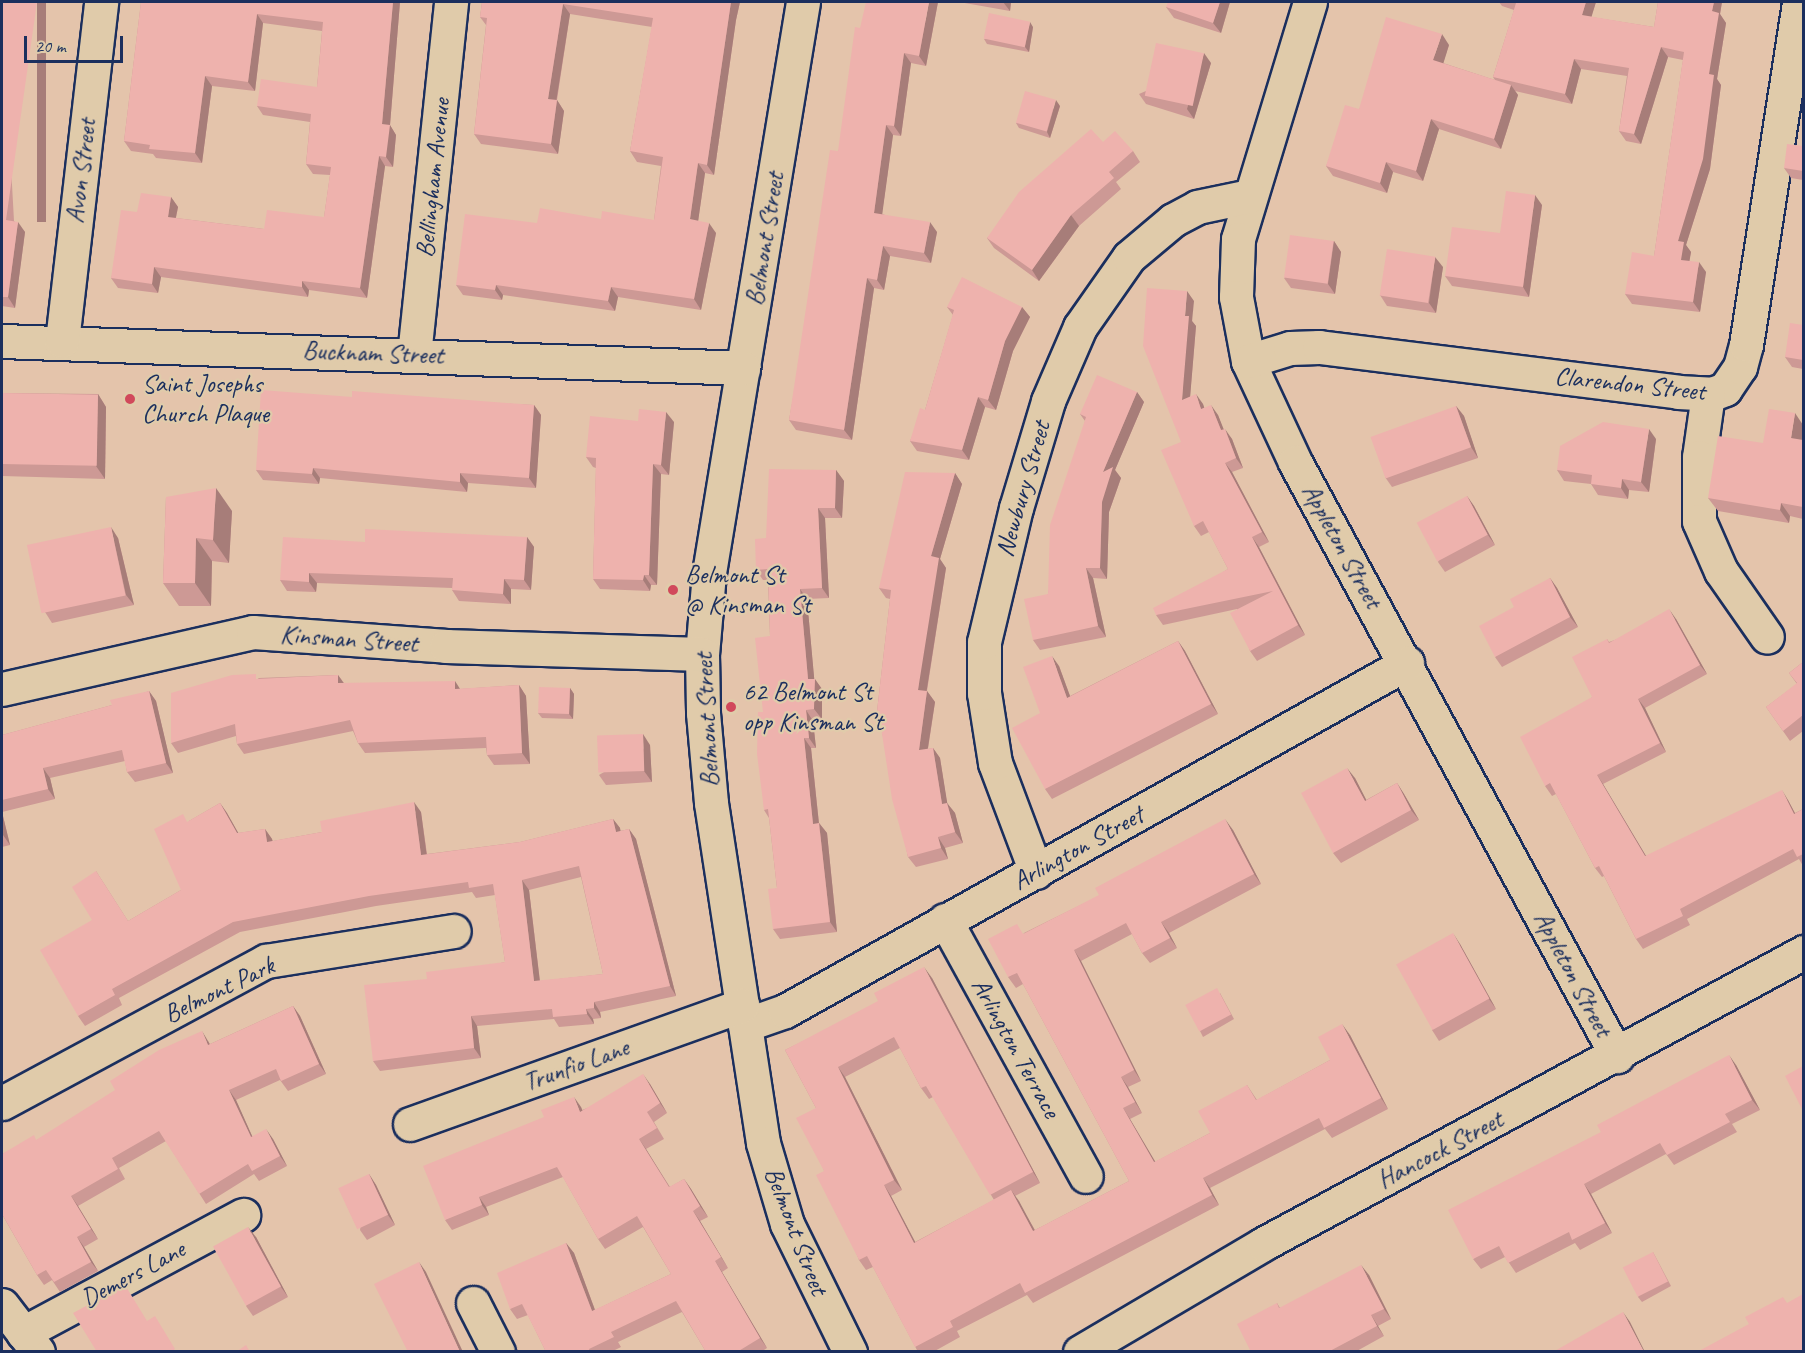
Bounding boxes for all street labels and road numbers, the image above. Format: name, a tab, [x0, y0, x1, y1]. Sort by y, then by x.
street label: Bellingham Avenue	[409, 97, 457, 259]
street label: Avon Street	[59, 117, 103, 225]
street label: Belmont Street	[739, 170, 791, 308]
street label: Bucknam Street	[302, 335, 444, 371]
street label: Clarendon Street	[1553, 361, 1707, 407]
street label: Newbury Street	[989, 418, 1057, 560]
street label: Appleton Street	[1295, 478, 1389, 614]
street label: Kinsman Street	[279, 619, 419, 659]
street label: Belmont Street	[688, 652, 726, 788]
street label: Arlington Street	[1007, 799, 1149, 897]
street label: Appleton Street	[1527, 906, 1619, 1042]
street label: Belmont Park	[158, 950, 280, 1030]
street label: Arlington Terrace	[965, 973, 1067, 1123]
street label: Trunfio Lane	[519, 1031, 633, 1099]
street label: Hancock Street	[1372, 1104, 1508, 1196]
street label: Belmont Street	[757, 1162, 835, 1300]
street label: Demers Lane	[75, 1234, 191, 1314]

